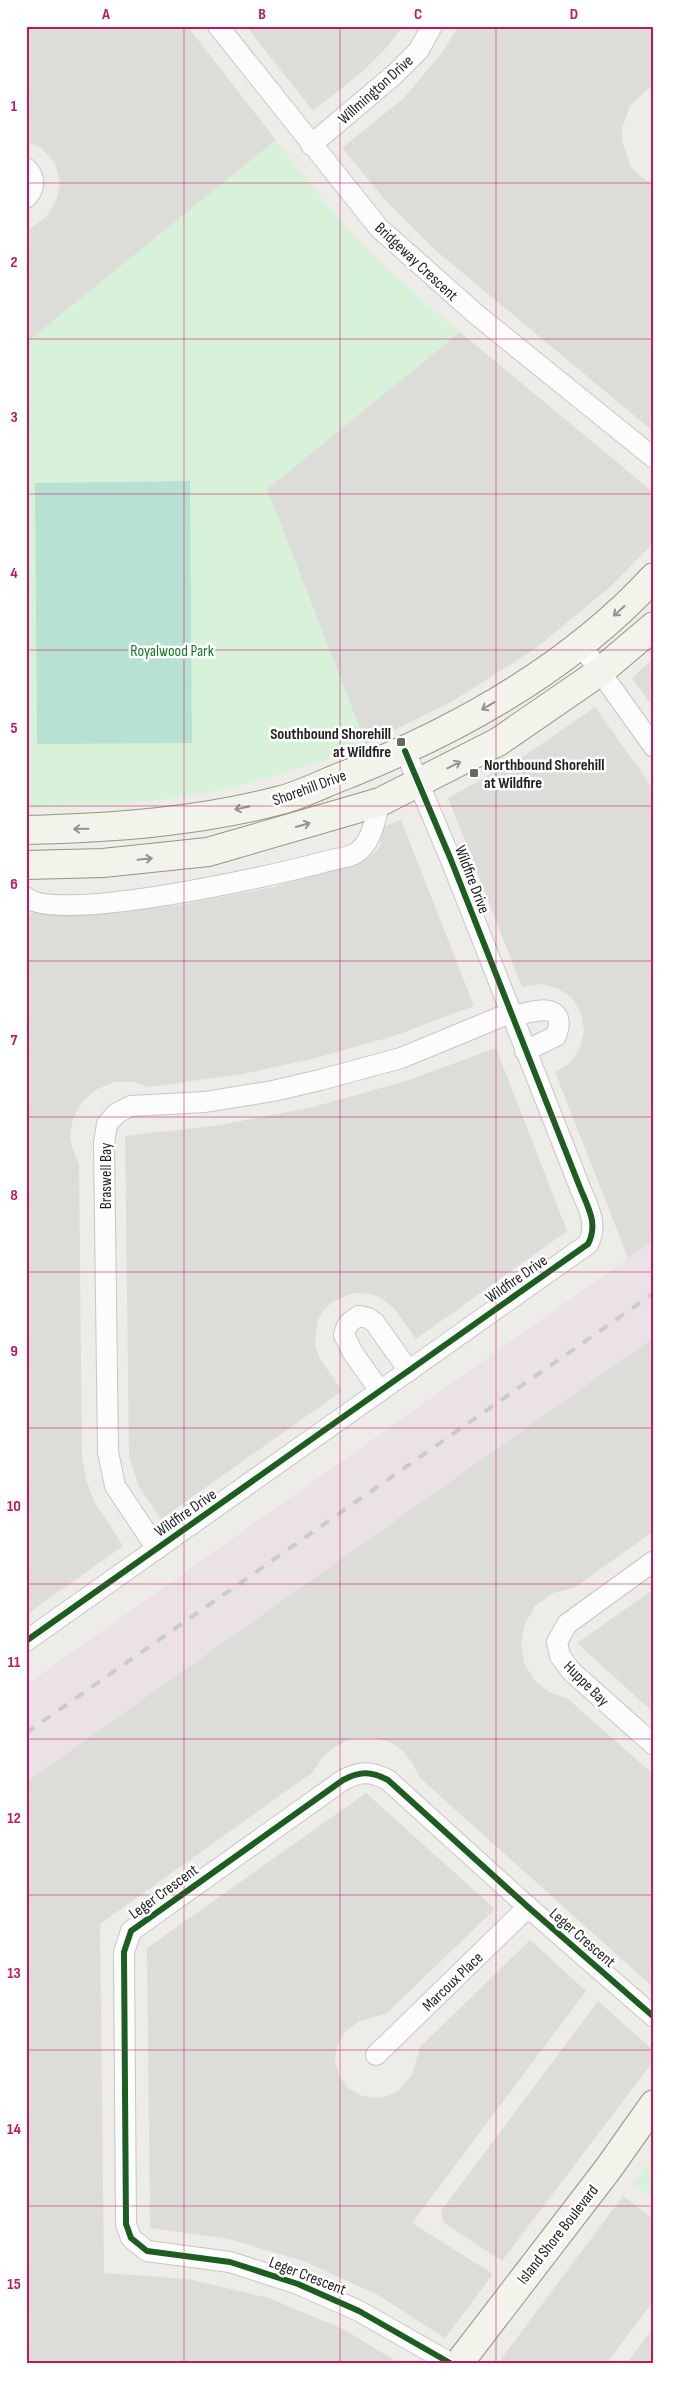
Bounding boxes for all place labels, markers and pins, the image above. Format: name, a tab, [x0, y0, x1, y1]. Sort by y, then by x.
place label: Southbound Shorehill at Wildfire	[270, 725, 391, 762]
marker: Southbound Shorehill at Wildfire	[395, 736, 407, 748]
place label: Northbound Shorehill at Wildfire	[484, 756, 604, 793]
marker: Northbound Shorehill at Wildfire	[468, 767, 480, 779]

